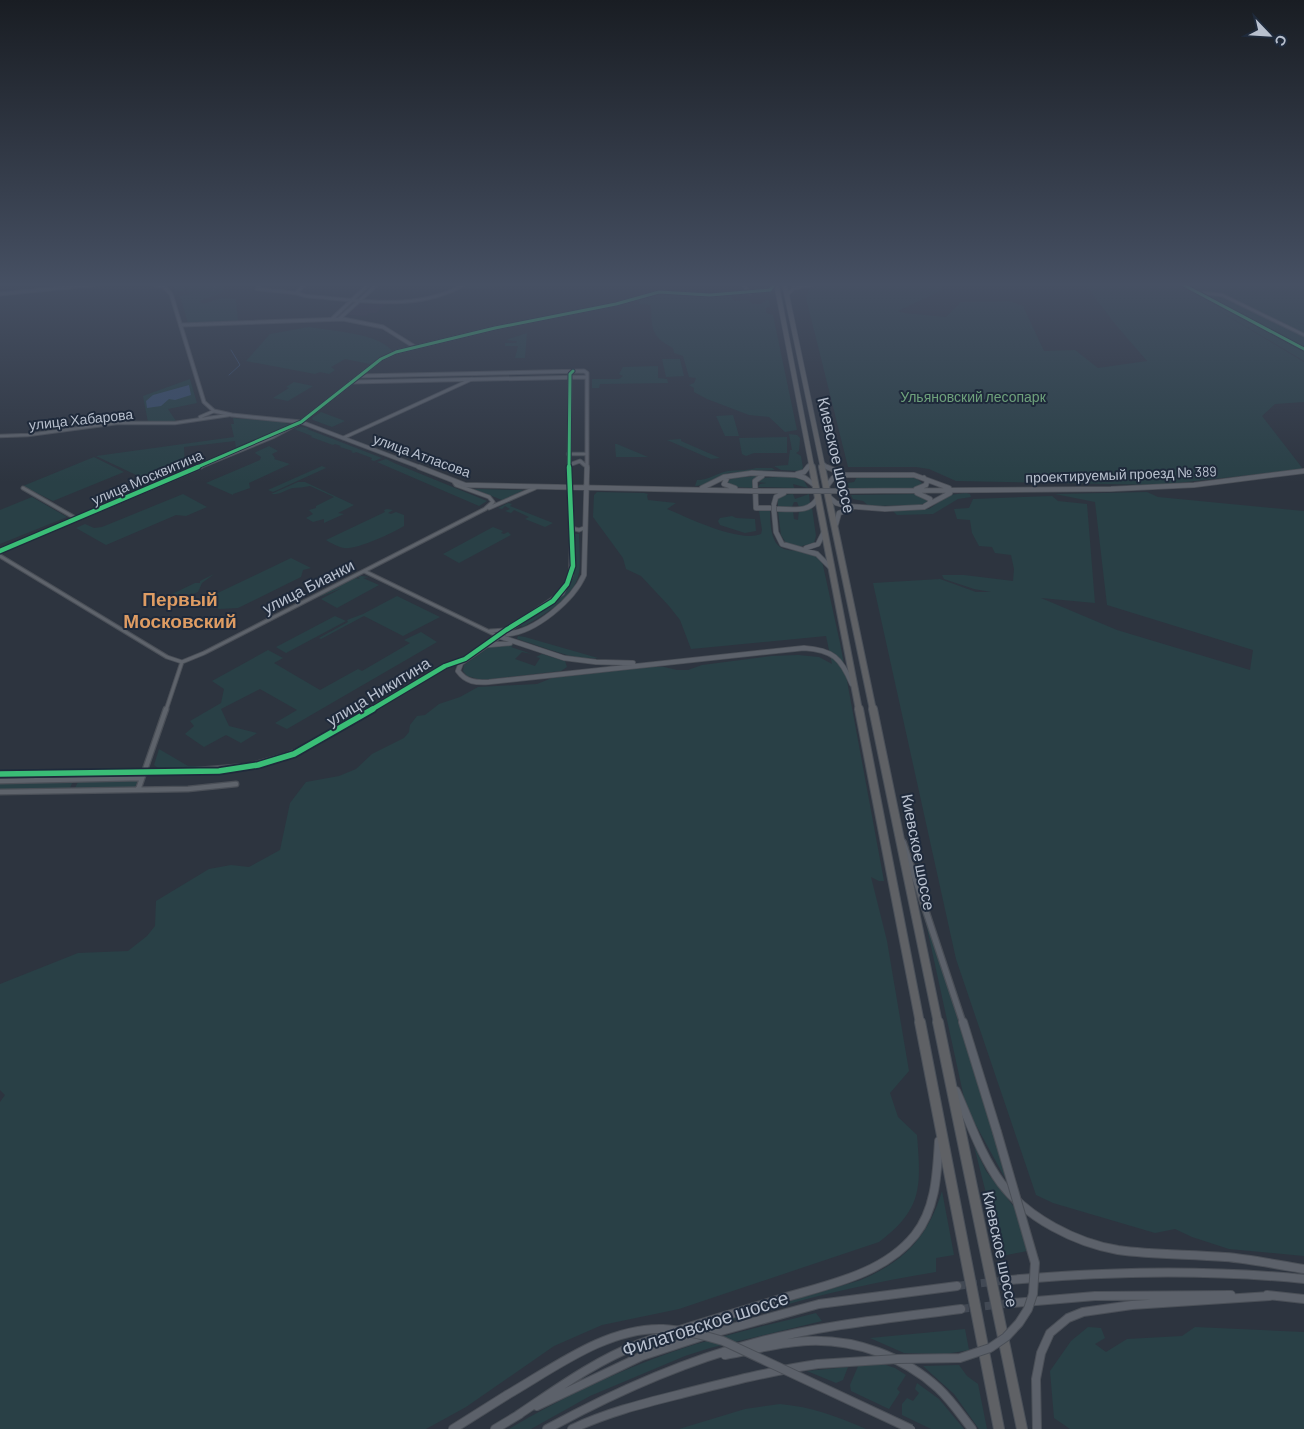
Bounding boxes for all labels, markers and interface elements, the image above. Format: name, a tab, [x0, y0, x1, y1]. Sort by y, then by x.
north arrow	[1244, 10, 1294, 60]
text: С	[1271, 33, 1291, 49]
park label: Ульяновский лесопарк	[900, 388, 1047, 405]
street label: Киевское шоссе	[814, 395, 860, 515]
street label: улица Хабарова	[28, 405, 134, 433]
street label: улица Атласова	[371, 430, 473, 481]
street label: улица Москвитина	[89, 446, 205, 508]
street label: проектируемый проезд № 389	[1025, 462, 1217, 486]
street label: улица Бианки	[259, 555, 357, 617]
district label: Первый Московский	[123, 587, 237, 632]
street label: улица Никитина	[323, 653, 433, 729]
street label: Киевское шоссе	[898, 792, 940, 912]
street label: Киевское шоссе	[979, 1189, 1023, 1309]
street label: Филатовское шоссе	[619, 1285, 791, 1361]

